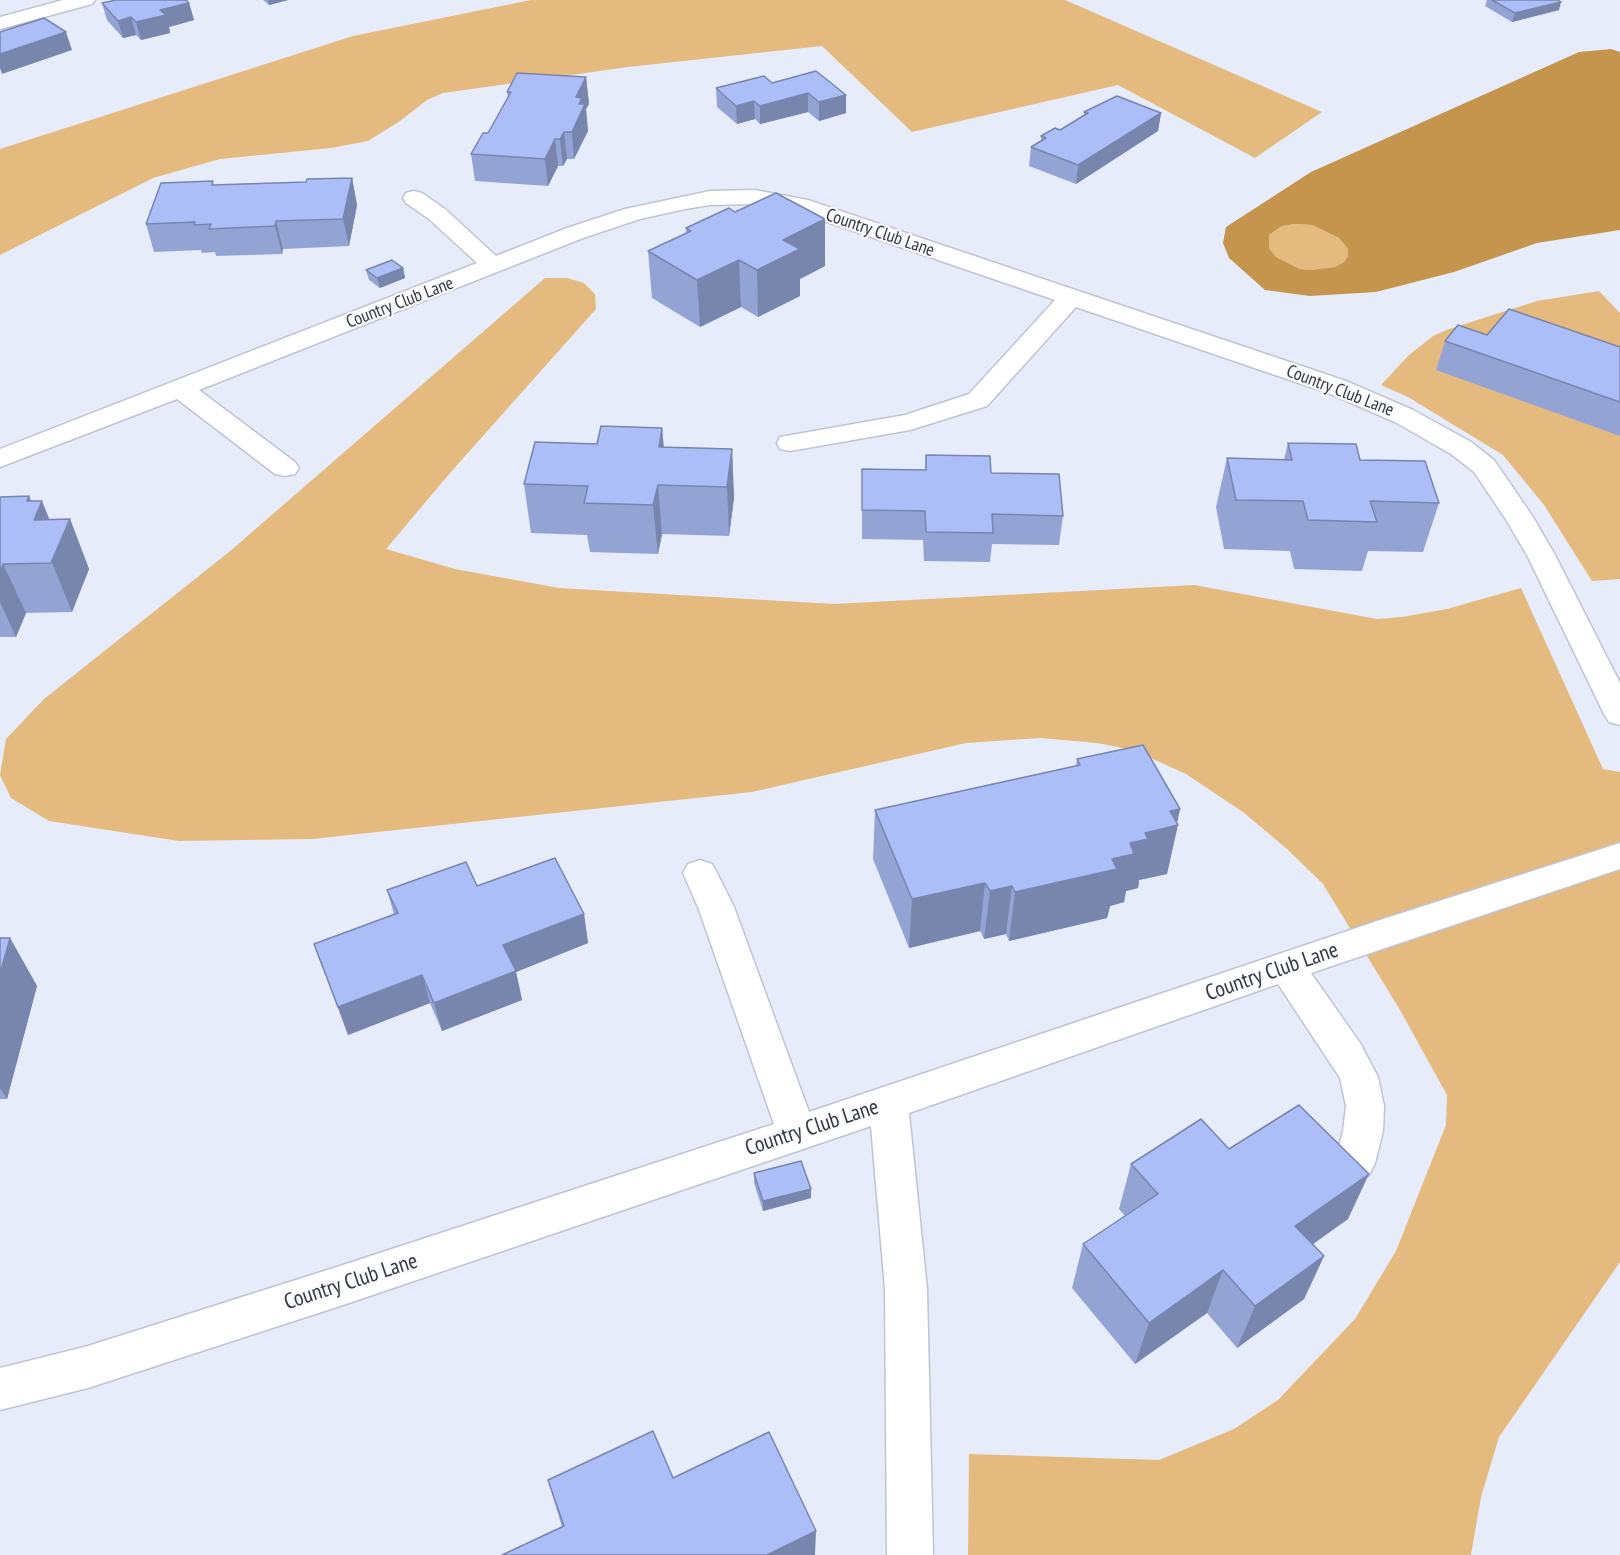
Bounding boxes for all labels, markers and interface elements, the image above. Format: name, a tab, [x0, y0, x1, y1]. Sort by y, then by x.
street label: Country Club Lane	[823, 204, 937, 262]
street label: Country Club Lane	[343, 273, 457, 333]
street label: Country Club Lane	[1283, 361, 1397, 421]
street label: Country Club Lane	[1202, 937, 1342, 1007]
street label: Country Club Lane	[742, 1094, 882, 1162]
street label: Country Club Lane	[281, 1248, 421, 1316]

